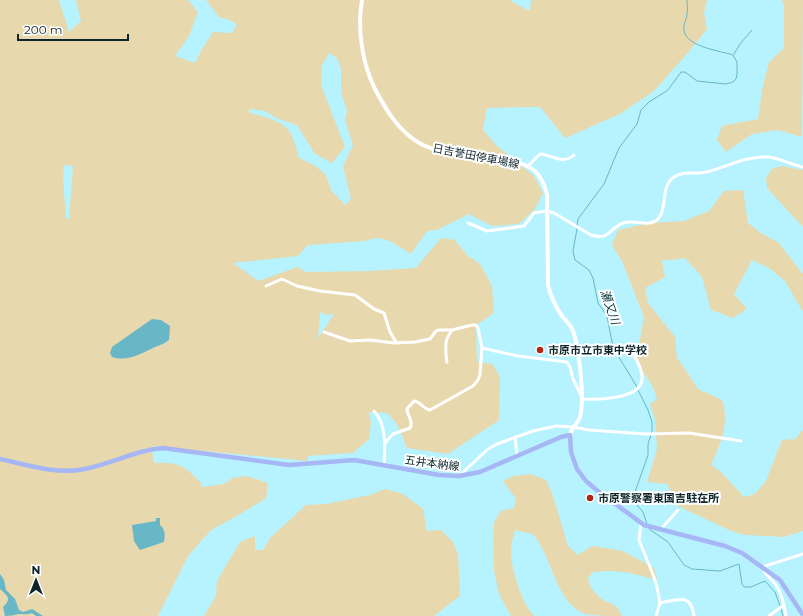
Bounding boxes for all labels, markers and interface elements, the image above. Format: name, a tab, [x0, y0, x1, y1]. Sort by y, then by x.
scale bar	[18, 16, 128, 42]
text: 200 m	[24, 22, 63, 37]
street label: 日吉誉田停車場線	[431, 141, 521, 171]
water label: 瀬又川	[598, 287, 624, 328]
place label: 市原市立市東中学校	[548, 343, 647, 357]
marker: 市原市立市東中学校	[535, 345, 545, 355]
street label: 五井本納線	[404, 453, 460, 473]
place label: 市原警察署東国吉駐在所	[598, 491, 719, 505]
marker: 市原警察署東国吉駐在所	[585, 493, 595, 503]
north arrow	[16, 560, 56, 600]
text: N	[32, 563, 40, 577]

